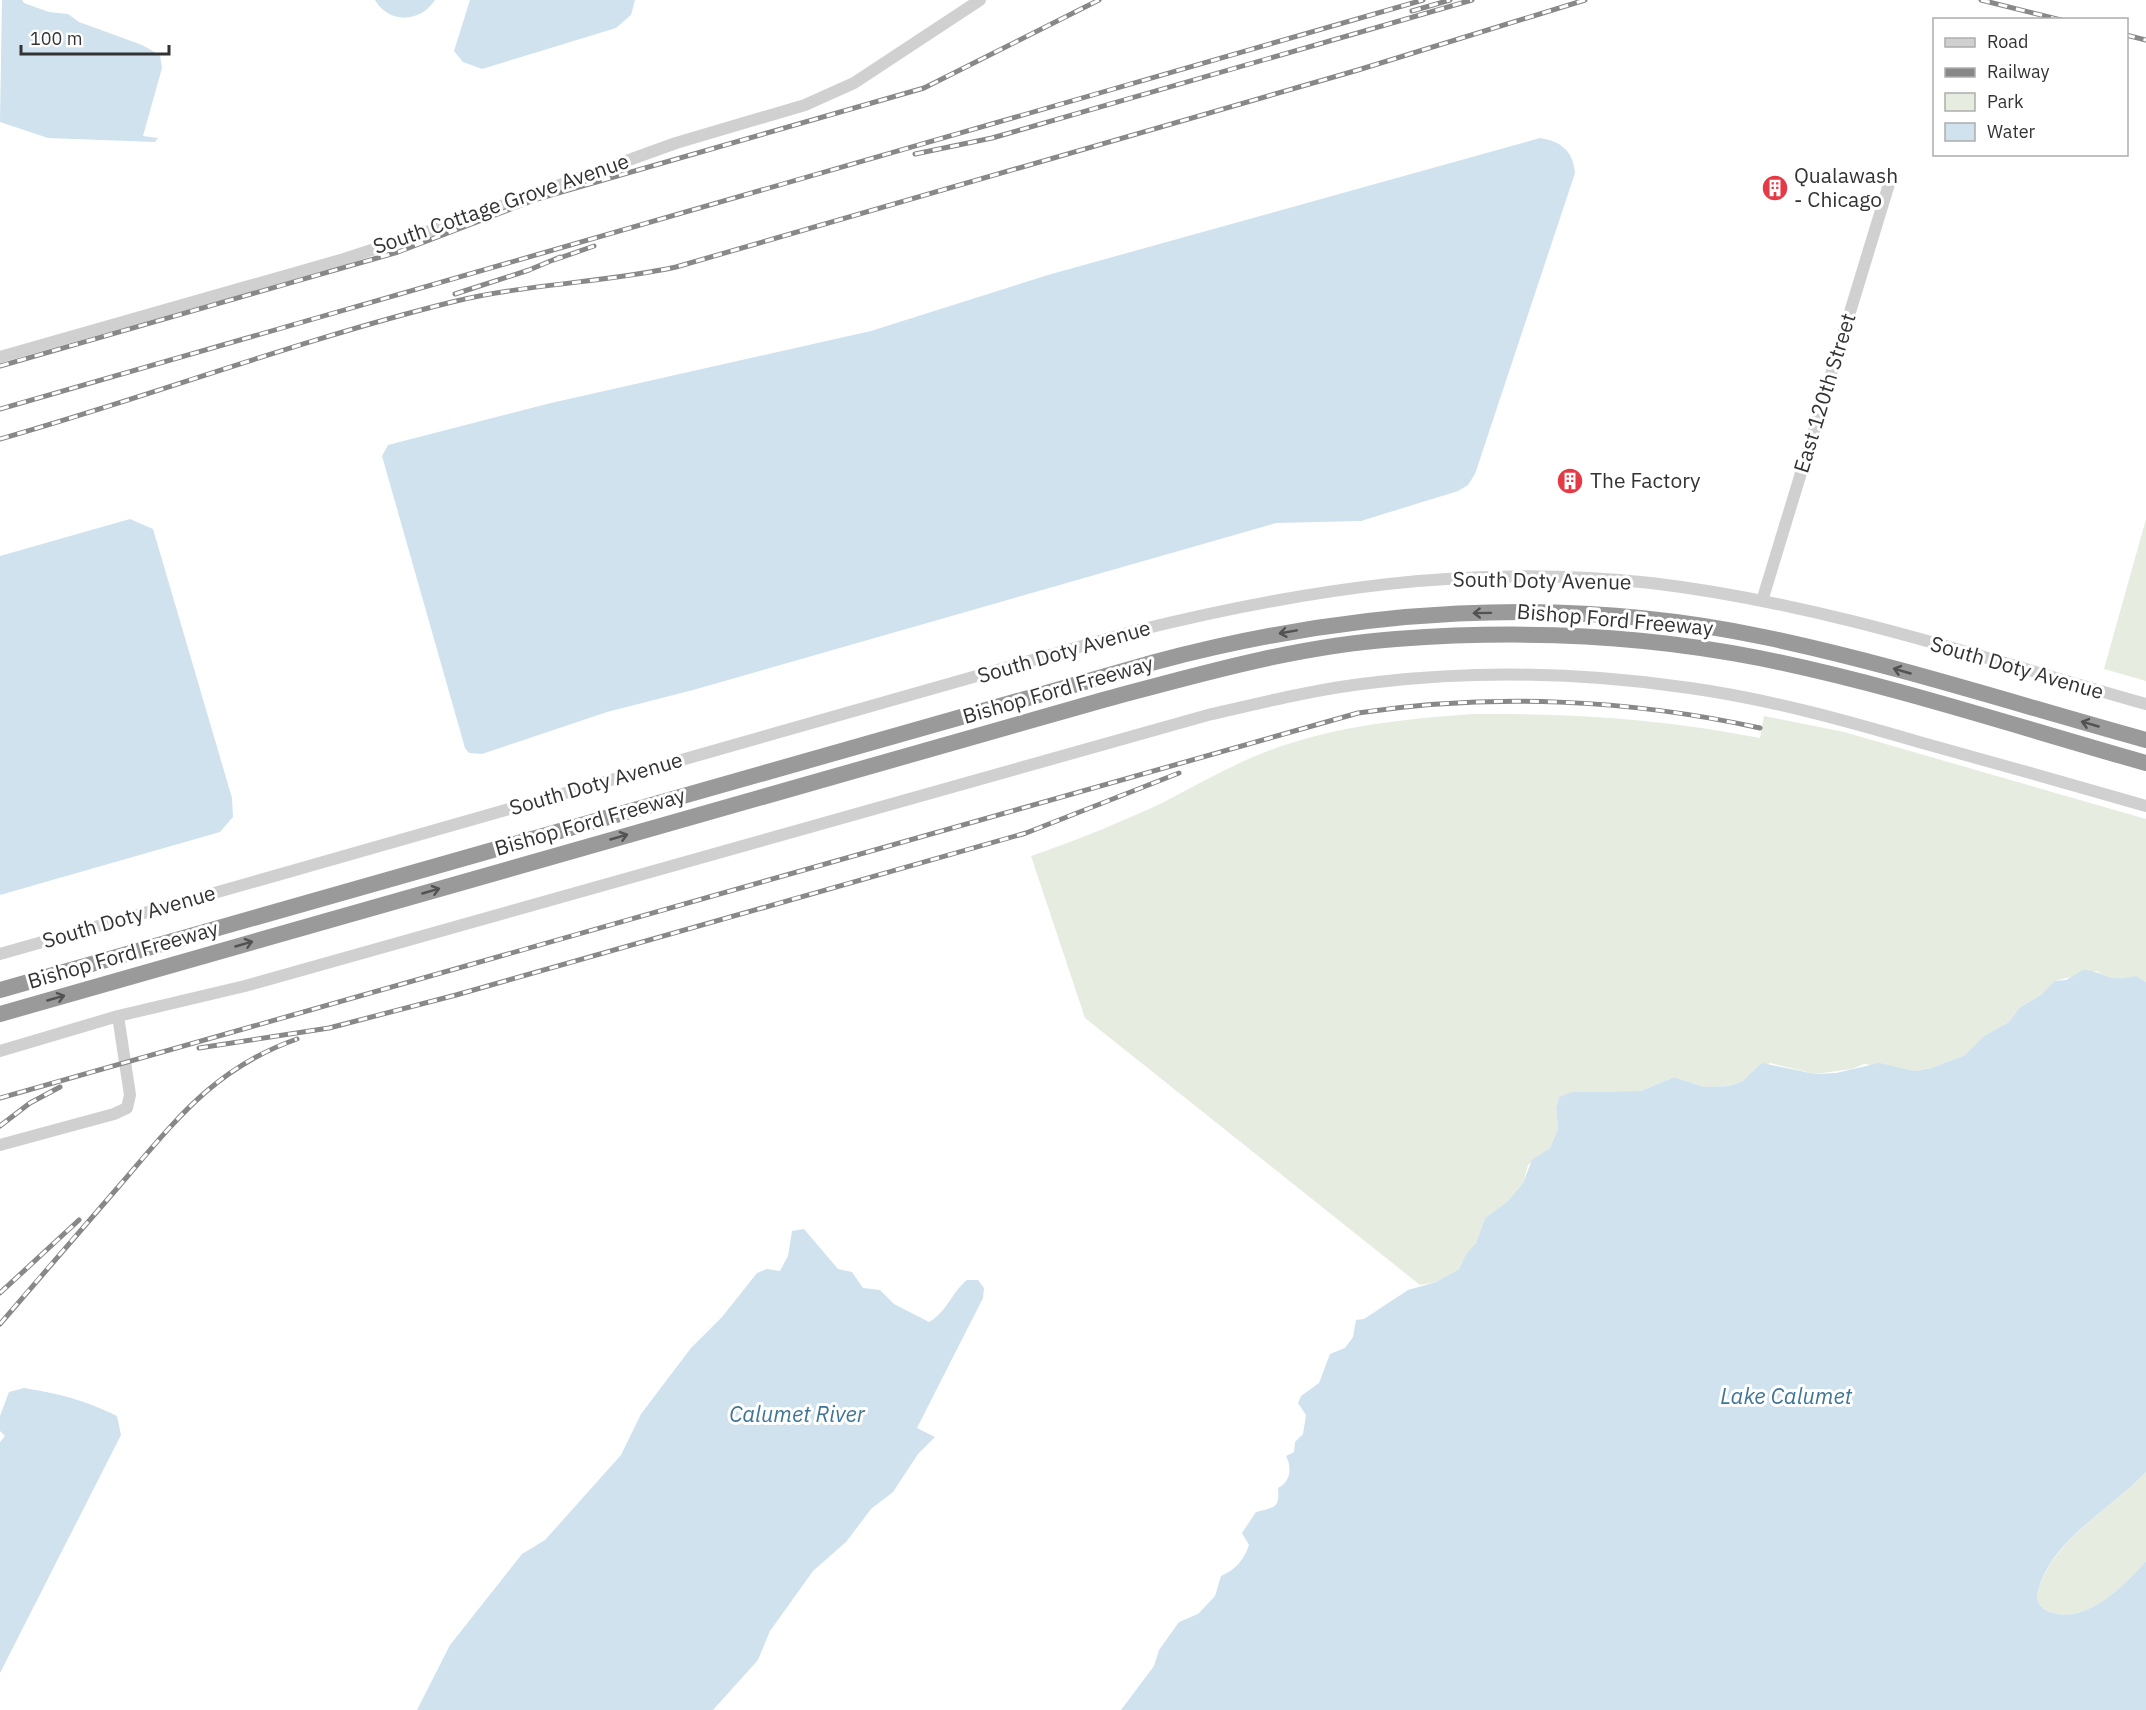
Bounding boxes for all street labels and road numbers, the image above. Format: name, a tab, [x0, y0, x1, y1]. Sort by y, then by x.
street label: South Cottage Grove Avenue	[369, 146, 632, 260]
street label: East 120th Street	[1786, 309, 1862, 476]
street label: South Doty Avenue	[1452, 564, 1632, 596]
street label: Bishop Ford Freeway	[1516, 596, 1715, 642]
street label: South Doty Avenue	[974, 613, 1154, 689]
street label: South Doty Avenue	[1927, 629, 2107, 705]
street label: Bishop Ford Freeway	[959, 648, 1157, 730]
street label: South Doty Avenue	[506, 745, 686, 821]
street label: Bishop Ford Freeway	[491, 780, 689, 862]
street label: South Doty Avenue	[39, 878, 219, 954]
street label: Bishop Ford Freeway	[24, 913, 222, 995]

